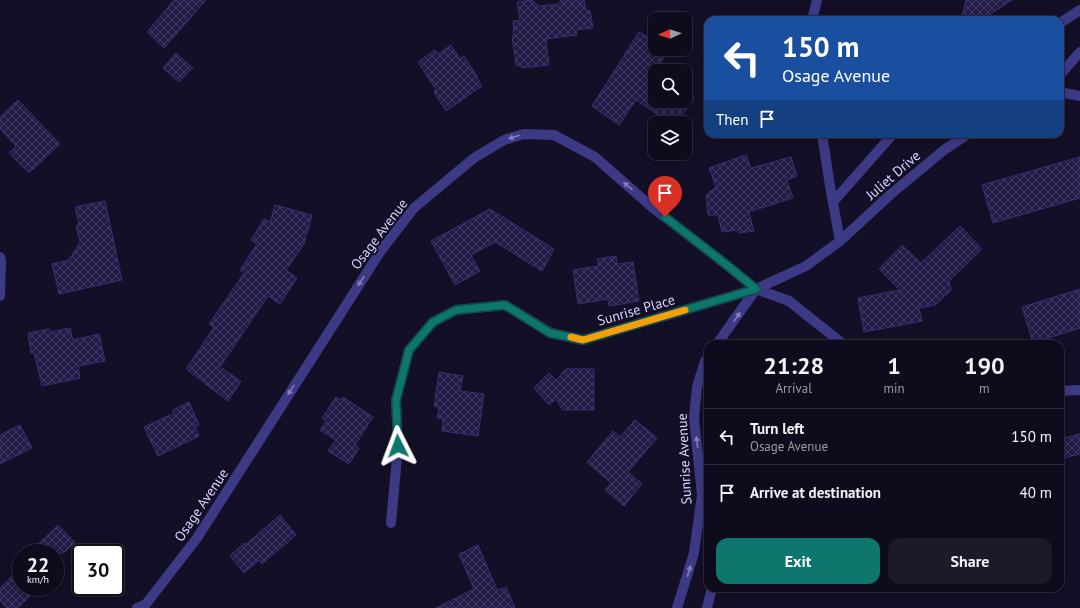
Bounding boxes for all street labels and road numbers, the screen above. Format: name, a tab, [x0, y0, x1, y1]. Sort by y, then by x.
street label: Juliet Drive	[861, 146, 924, 204]
street label: Osage Avenue	[347, 195, 411, 273]
street label: Sunrise Place	[595, 290, 677, 330]
street label: Sunrise Avenue	[673, 413, 695, 505]
street label: Osage Avenue	[170, 465, 232, 545]

